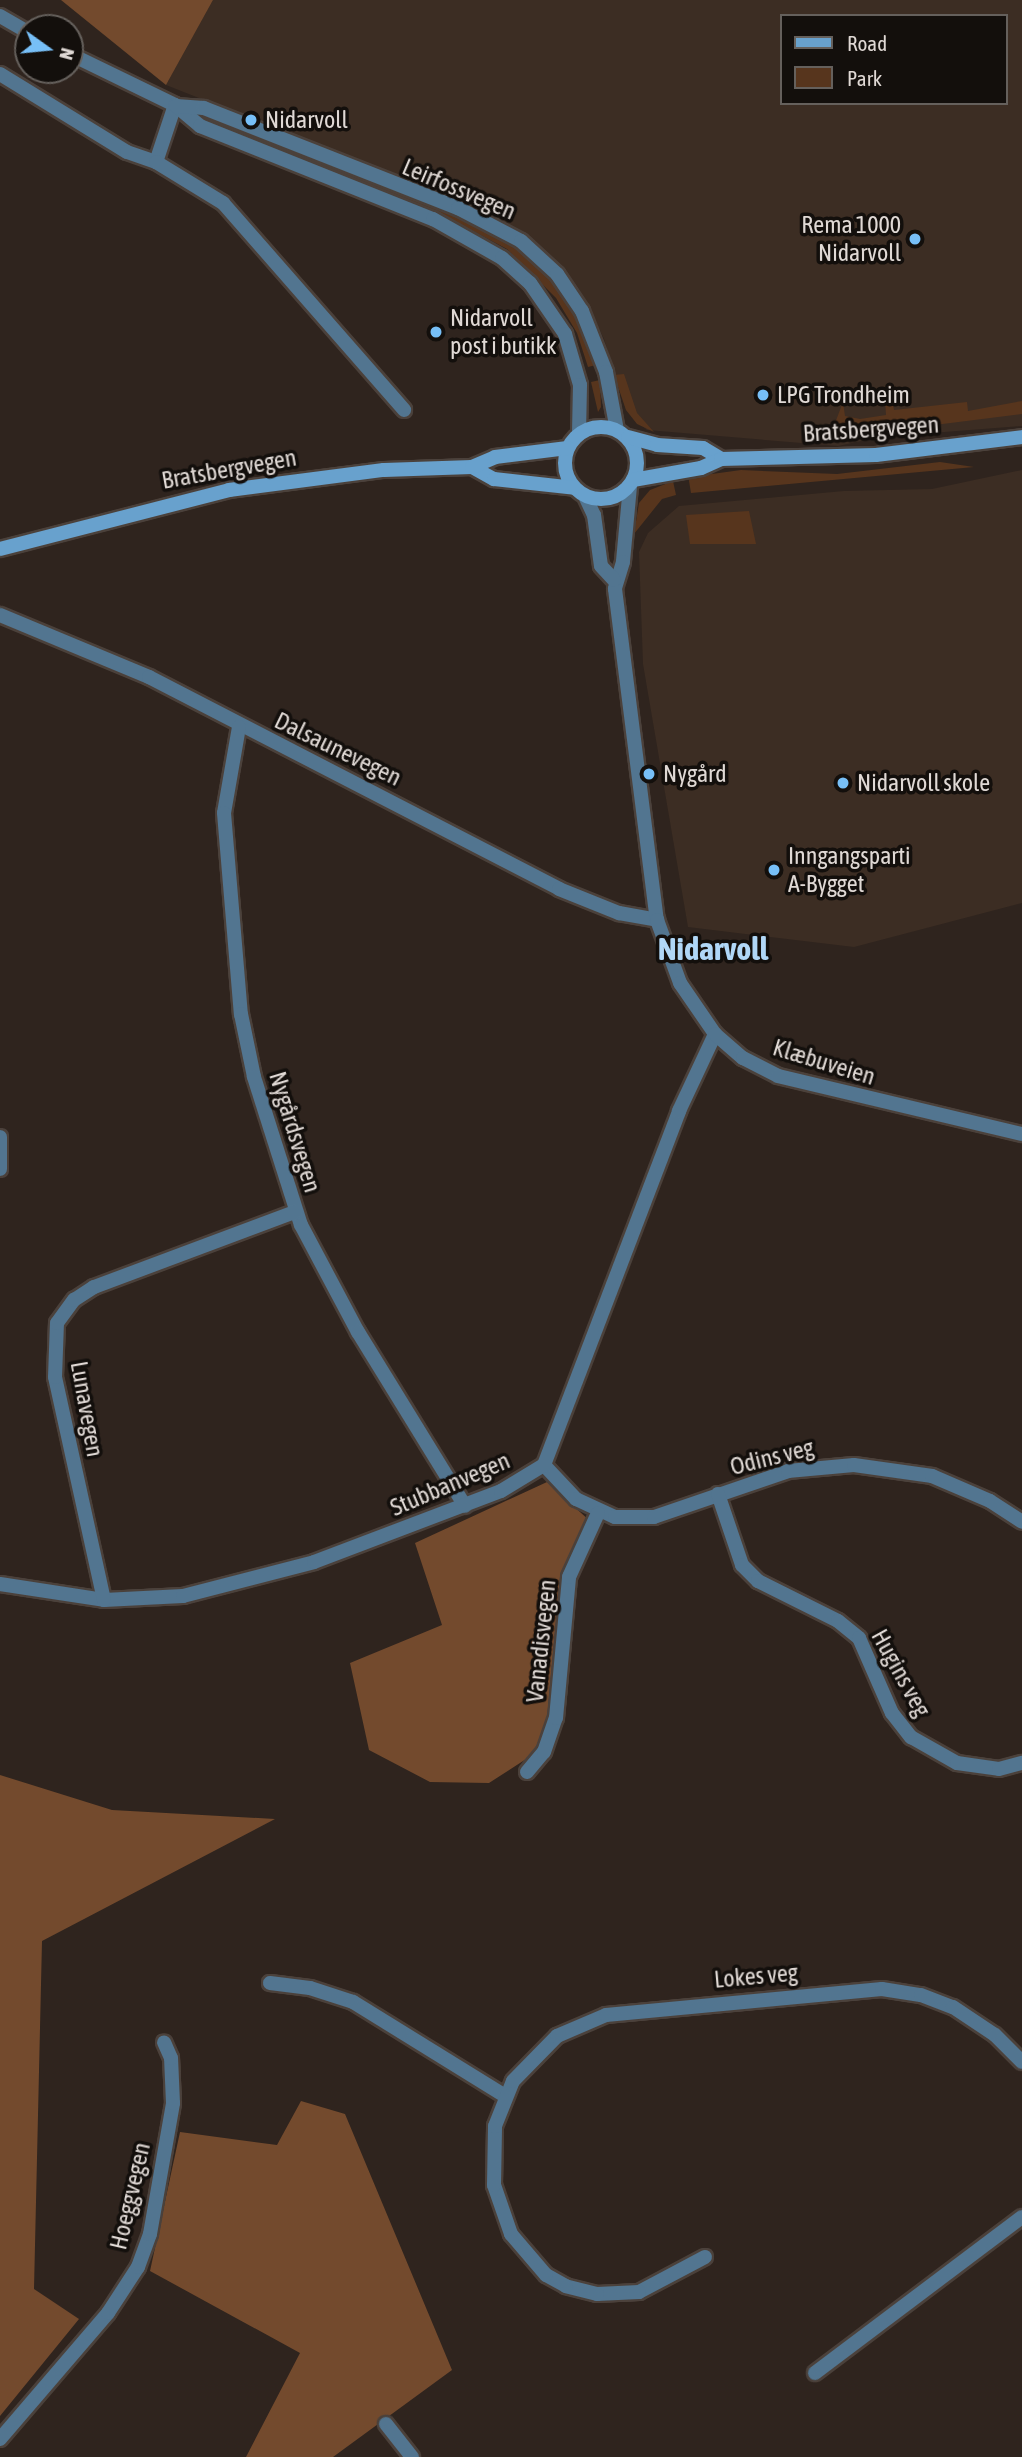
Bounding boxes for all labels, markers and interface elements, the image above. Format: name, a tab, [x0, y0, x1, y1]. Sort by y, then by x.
north arrow	[14, 14, 84, 84]
legend	[780, 14, 1008, 105]
text: Road	[847, 31, 887, 55]
text: N	[55, 46, 79, 62]
text: Park	[847, 66, 882, 90]
place label: Nidarvoll	[265, 106, 348, 134]
marker: Nidarvoll	[243, 112, 259, 128]
street label: Leirfossvegen	[398, 152, 520, 226]
place label: Rema 1000 Nidarvoll	[801, 211, 901, 267]
marker: Rema 1000 Nidarvoll	[907, 231, 923, 247]
place label: Nidarvoll post i butikk	[450, 304, 557, 360]
marker: Nidarvoll post i butikk	[428, 324, 444, 340]
place label: LPG Trondheim	[777, 381, 910, 409]
marker: LPG Trondheim	[755, 387, 771, 403]
street label: Bratsbergvegen	[802, 410, 940, 448]
street label: Bratsbergvegen	[159, 443, 299, 495]
street label: Dalsaunevegen	[270, 706, 406, 792]
place label: Nygård	[663, 760, 727, 788]
marker: Nygård	[641, 766, 657, 782]
place label: Nidarvoll skole	[857, 769, 990, 797]
marker: Nidarvoll skole	[835, 775, 851, 791]
place label: Inngangsparti A-Bygget	[788, 842, 911, 898]
marker: Inngangsparti A-Bygget	[766, 862, 782, 878]
district label: Nidarvoll	[658, 930, 768, 968]
street label: Klæbuveien	[769, 1033, 879, 1091]
street label: Nygårdsvegen	[263, 1068, 327, 1196]
street label: Lunavegen	[64, 1359, 110, 1459]
street label: Odins veg	[727, 1433, 817, 1481]
street label: Stubbanvegen	[386, 1446, 514, 1522]
street label: Vanadisvegen	[520, 1578, 562, 1704]
street label: Hugins veg	[865, 1624, 937, 1722]
street label: Lokes veg	[713, 1958, 799, 1994]
street label: Hoeggvegen	[104, 2140, 156, 2252]

